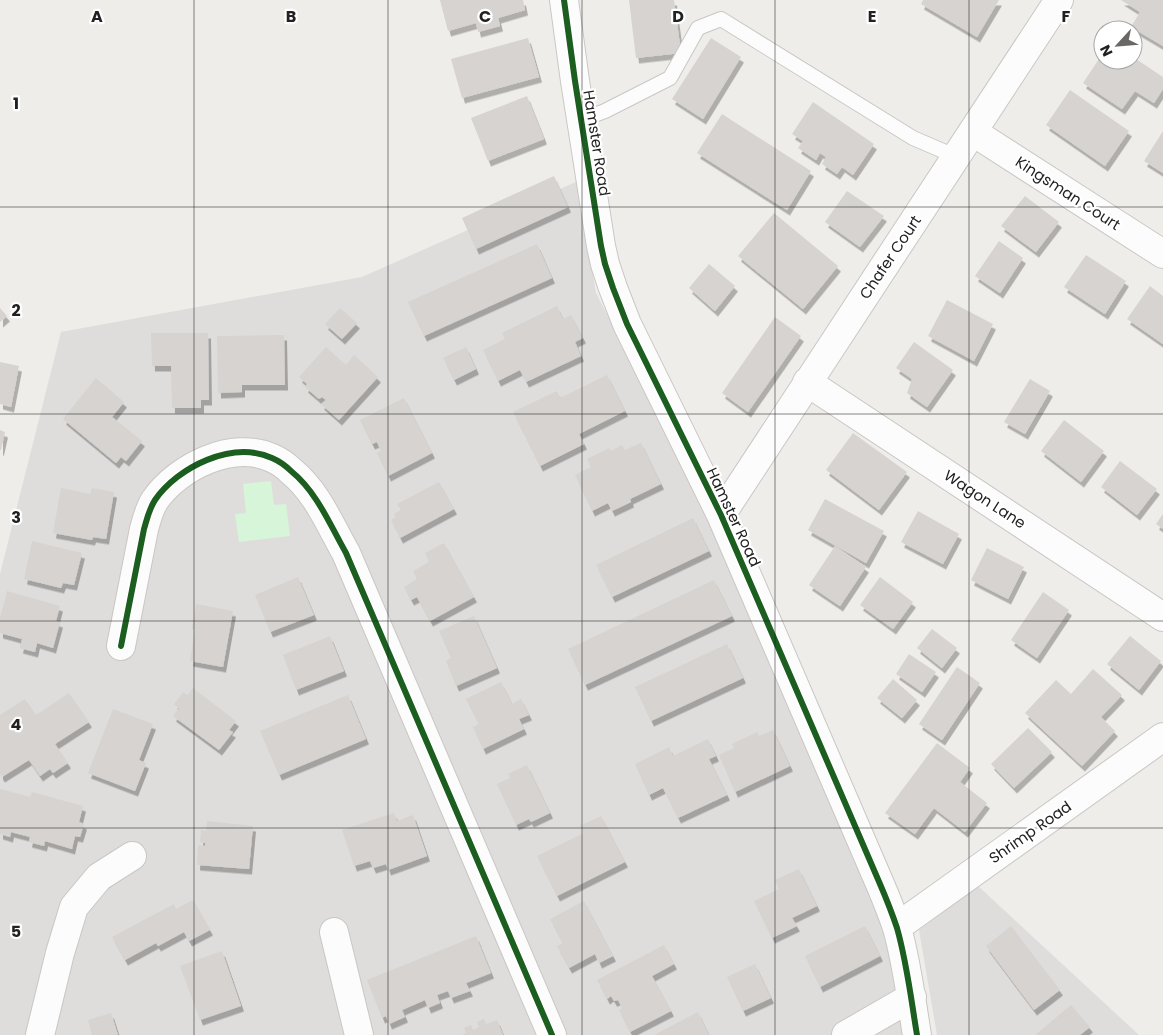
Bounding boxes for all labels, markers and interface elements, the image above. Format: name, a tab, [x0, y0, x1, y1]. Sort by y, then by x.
text: A	[91, 5, 103, 28]
text: B	[286, 5, 296, 28]
text: C	[479, 5, 491, 28]
text: D	[672, 5, 684, 28]
text: E	[868, 5, 876, 28]
text: F	[1062, 5, 1071, 28]
north arrow	[1093, 20, 1143, 70]
text: N	[1095, 42, 1118, 60]
street label: Hamster Road	[578, 88, 616, 198]
text: 1	[13, 92, 19, 115]
street label: Kingsman Court	[1011, 151, 1125, 235]
street label: Chafer Court	[854, 211, 926, 303]
text: 2	[11, 299, 21, 322]
street label: Hamster Road	[702, 464, 766, 570]
street label: Wagon Lane	[940, 465, 1030, 533]
text: 3	[11, 506, 21, 529]
text: 4	[11, 713, 22, 736]
street label: Shrimp Road	[985, 796, 1075, 868]
text: 5	[11, 920, 21, 943]

